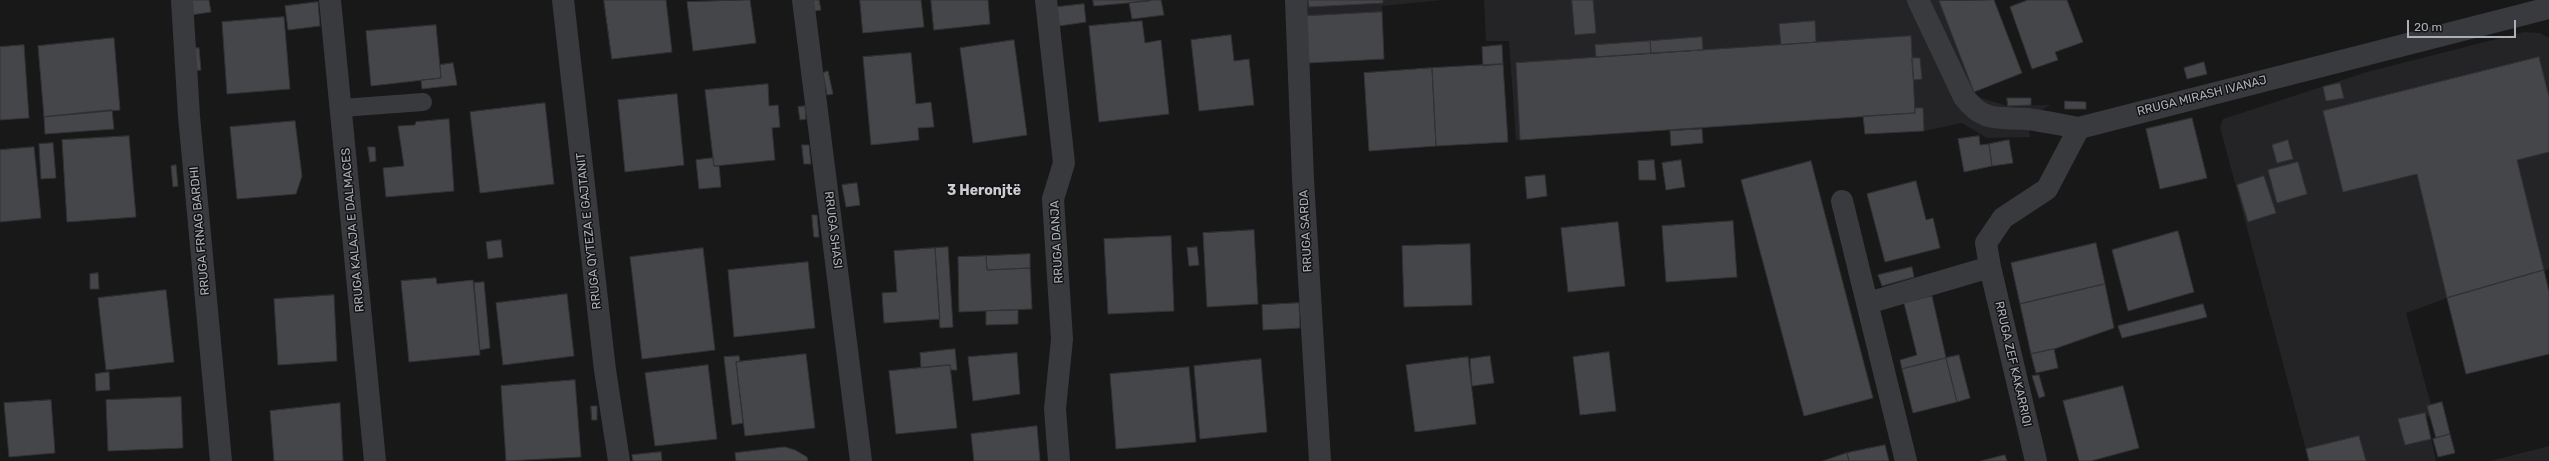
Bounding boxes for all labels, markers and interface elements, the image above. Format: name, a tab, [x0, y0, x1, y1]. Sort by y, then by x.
scale bar	[2409, 12, 2518, 38]
text: 20 m	[2414, 20, 2442, 34]
street label: RRUGA MIRASH IVANAJ	[2136, 73, 2268, 119]
street label: RRUGA KALAJA E DALMACES	[339, 147, 367, 313]
street label: RRUGA QYTEZA E GAJTANIT	[574, 152, 604, 310]
street label: RRUGA FRNAG BARDHI	[187, 166, 213, 296]
district label: 3 Heronjtë	[947, 183, 1021, 199]
street label: RRUGA SARDA	[1297, 189, 1315, 273]
street label: RRUGA SHASI	[821, 191, 845, 269]
street label: RRUGA DANJA	[1048, 200, 1066, 284]
street label: RRUGA ZEF KAKARRIQI	[1992, 300, 2034, 428]

